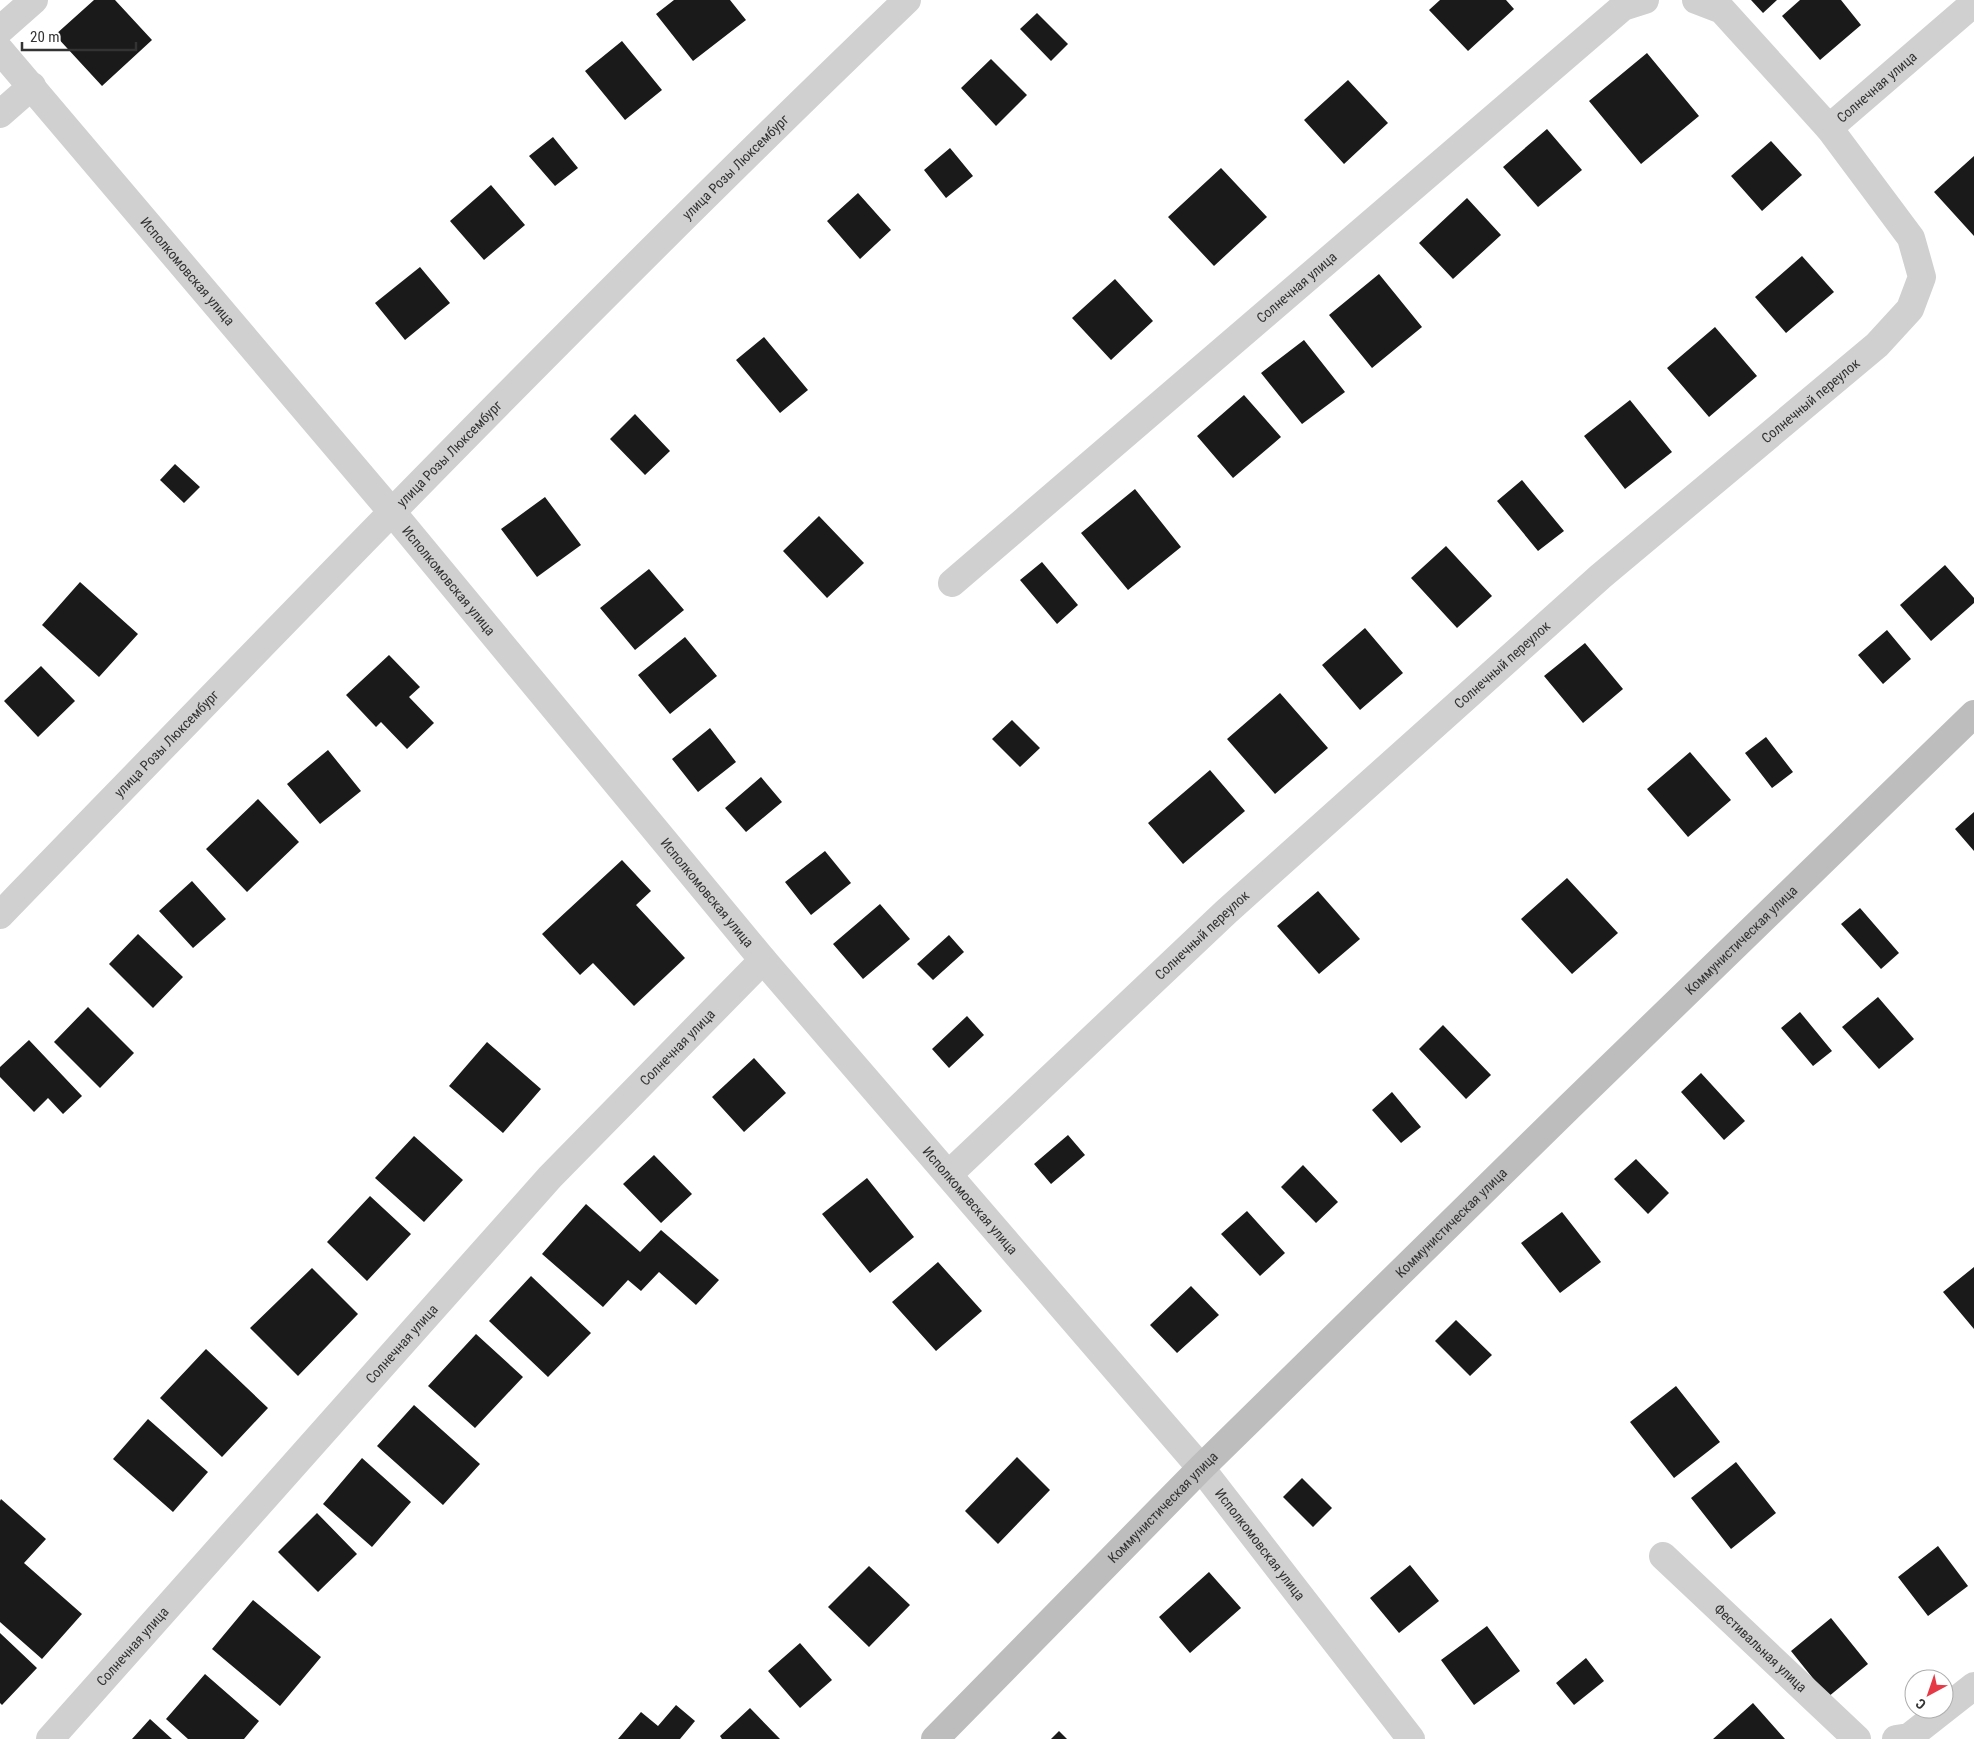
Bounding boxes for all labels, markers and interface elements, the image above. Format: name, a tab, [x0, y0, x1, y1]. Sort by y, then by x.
scale bar	[22, 20, 136, 52]
text: 20 m	[30, 28, 60, 46]
street label: Солнечная улица	[1833, 48, 1920, 126]
street label: улица Розы Люксембург	[679, 111, 792, 223]
street label: Исполкомовская улица	[137, 214, 238, 329]
street label: Солнечная улица	[1253, 249, 1340, 326]
street label: Солнечный переулок	[1758, 355, 1863, 446]
street label: улица Розы Люксембург	[393, 397, 505, 510]
street label: Исполкомовская улица	[399, 523, 499, 638]
street label: Солнечный переулок	[1451, 617, 1553, 712]
street label: улица Розы Люксембург	[111, 687, 222, 800]
street label: Исполкомовская улица	[657, 835, 757, 950]
street label: Коммунистическая улица	[1682, 882, 1800, 998]
street label: Солнечный переулок	[1152, 887, 1253, 983]
street label: Солнечная улица	[637, 1006, 718, 1089]
street label: Исполкомовская улица	[920, 1143, 1021, 1258]
street label: Коммунистическая улица	[1392, 1165, 1510, 1281]
street label: Солнечная улица	[362, 1301, 441, 1387]
street label: Коммунистическая улица	[1105, 1448, 1221, 1566]
street label: Исполкомовская улица	[1212, 1485, 1308, 1603]
street label: Фестивальная улица	[1711, 1601, 1810, 1695]
street label: Солнечная улица	[93, 1604, 172, 1689]
north arrow	[1904, 1669, 1954, 1719]
text: С	[1912, 1695, 1929, 1713]

